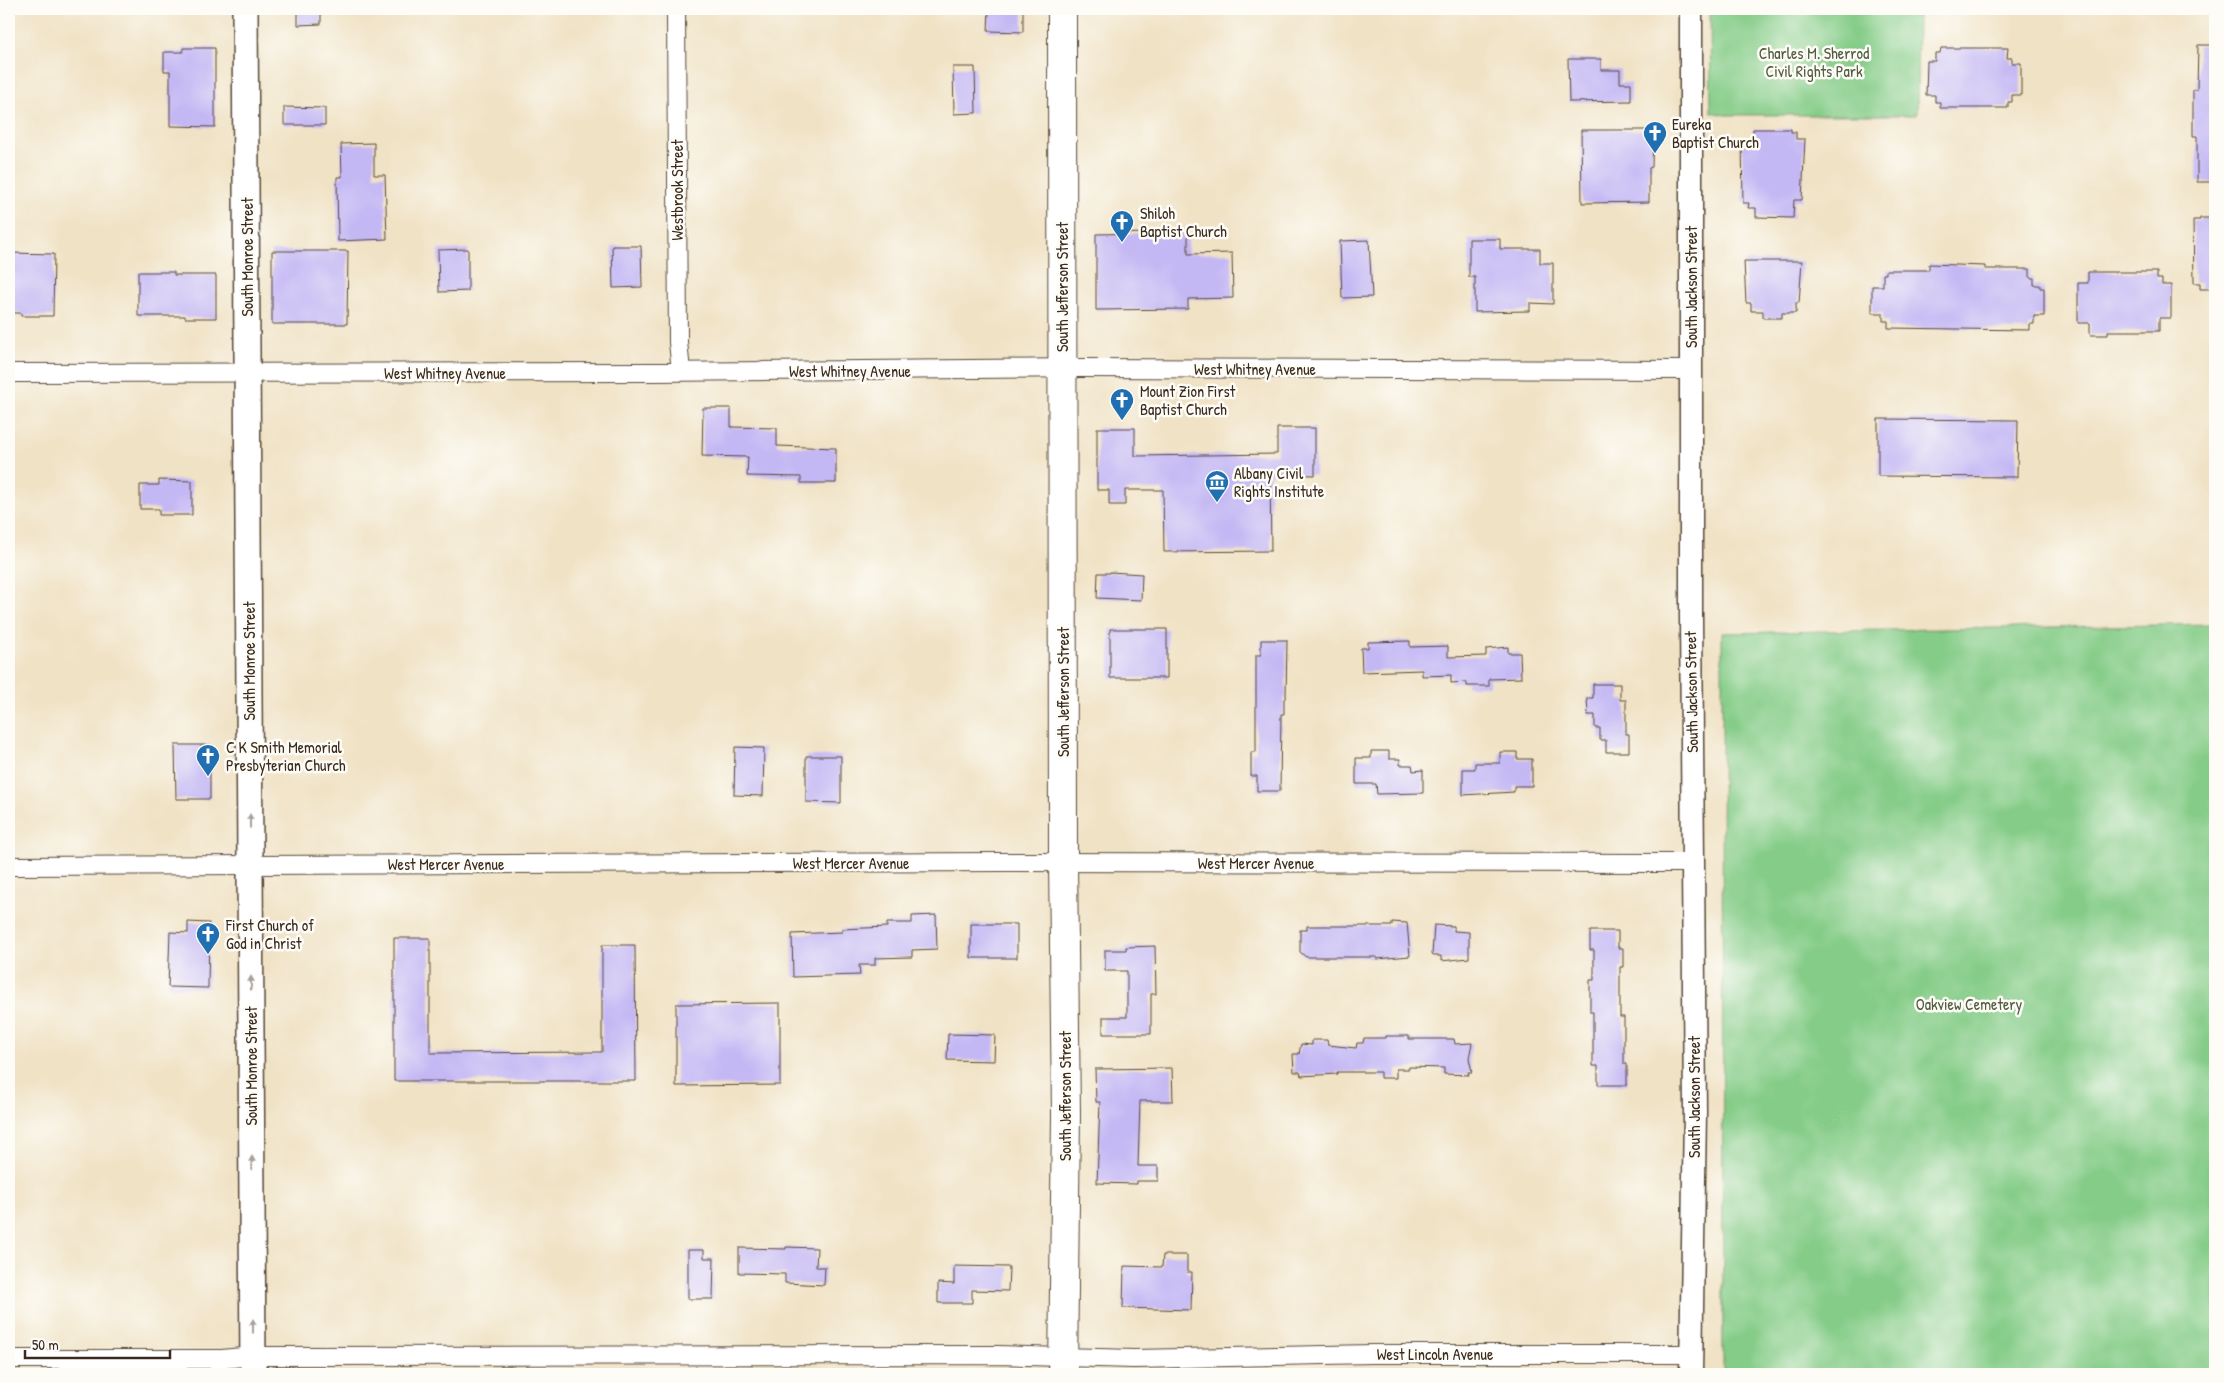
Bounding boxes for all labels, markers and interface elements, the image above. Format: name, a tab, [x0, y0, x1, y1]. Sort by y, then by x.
park label: Charles M. Sherrod Civil Rights Park	[1759, 42, 1869, 82]
place label: Eureka Baptist Church	[1672, 113, 1759, 153]
church icon: Eureka Baptist Church	[1642, 120, 1668, 154]
street label: Westbrook Street	[666, 139, 688, 241]
street label: South Monroe Street	[236, 197, 258, 317]
place label: Shiloh Baptist Church	[1140, 202, 1227, 242]
church icon: Shiloh Baptist Church	[1109, 209, 1135, 243]
street label: South Jefferson Street	[1051, 221, 1073, 352]
street label: South Jackson Street	[1680, 226, 1702, 348]
street label: West Whitney Avenue	[1194, 358, 1317, 380]
street label: West Whitney Avenue	[789, 360, 912, 382]
street label: West Whitney Avenue	[384, 362, 507, 384]
place label: Mount Zion First Baptist Church	[1140, 380, 1236, 420]
church icon: Mount Zion First Baptist Church	[1109, 387, 1135, 421]
place label: Albany Civil Rights Institute	[1234, 462, 1325, 502]
museum icon: Albany Civil Rights Institute	[1204, 469, 1230, 503]
street label: South Monroe Street	[238, 601, 260, 721]
street label: South Jefferson Street	[1052, 626, 1074, 757]
street label: South Jackson Street	[1679, 630, 1703, 753]
place label: C K Smith Memorial Presbyterian Church	[226, 736, 346, 776]
church icon: C K Smith Memorial Presbyterian Church	[195, 743, 221, 777]
one-way arrow	[246, 812, 254, 828]
street label: West Mercer Avenue	[793, 852, 910, 874]
street label: West Mercer Avenue	[1198, 852, 1315, 874]
street label: West Mercer Avenue	[388, 853, 505, 875]
place label: First Church of God in Christ	[225, 914, 314, 954]
church icon: First Church of God in Christ	[195, 921, 221, 955]
one-way arrow	[247, 975, 255, 991]
park label: Oakview Cemetery	[1916, 993, 2022, 1015]
street label: South Monroe Street	[240, 1006, 262, 1126]
street label: South Jefferson Street	[1054, 1030, 1076, 1161]
street label: South Jackson Street	[1683, 1036, 1705, 1158]
one-way arrow	[248, 1155, 256, 1171]
one-way arrow	[249, 1317, 257, 1333]
scale bar	[25, 1328, 170, 1360]
text: 50 m	[32, 1334, 59, 1355]
street label: West Lincoln Avenue	[1377, 1343, 1494, 1365]

